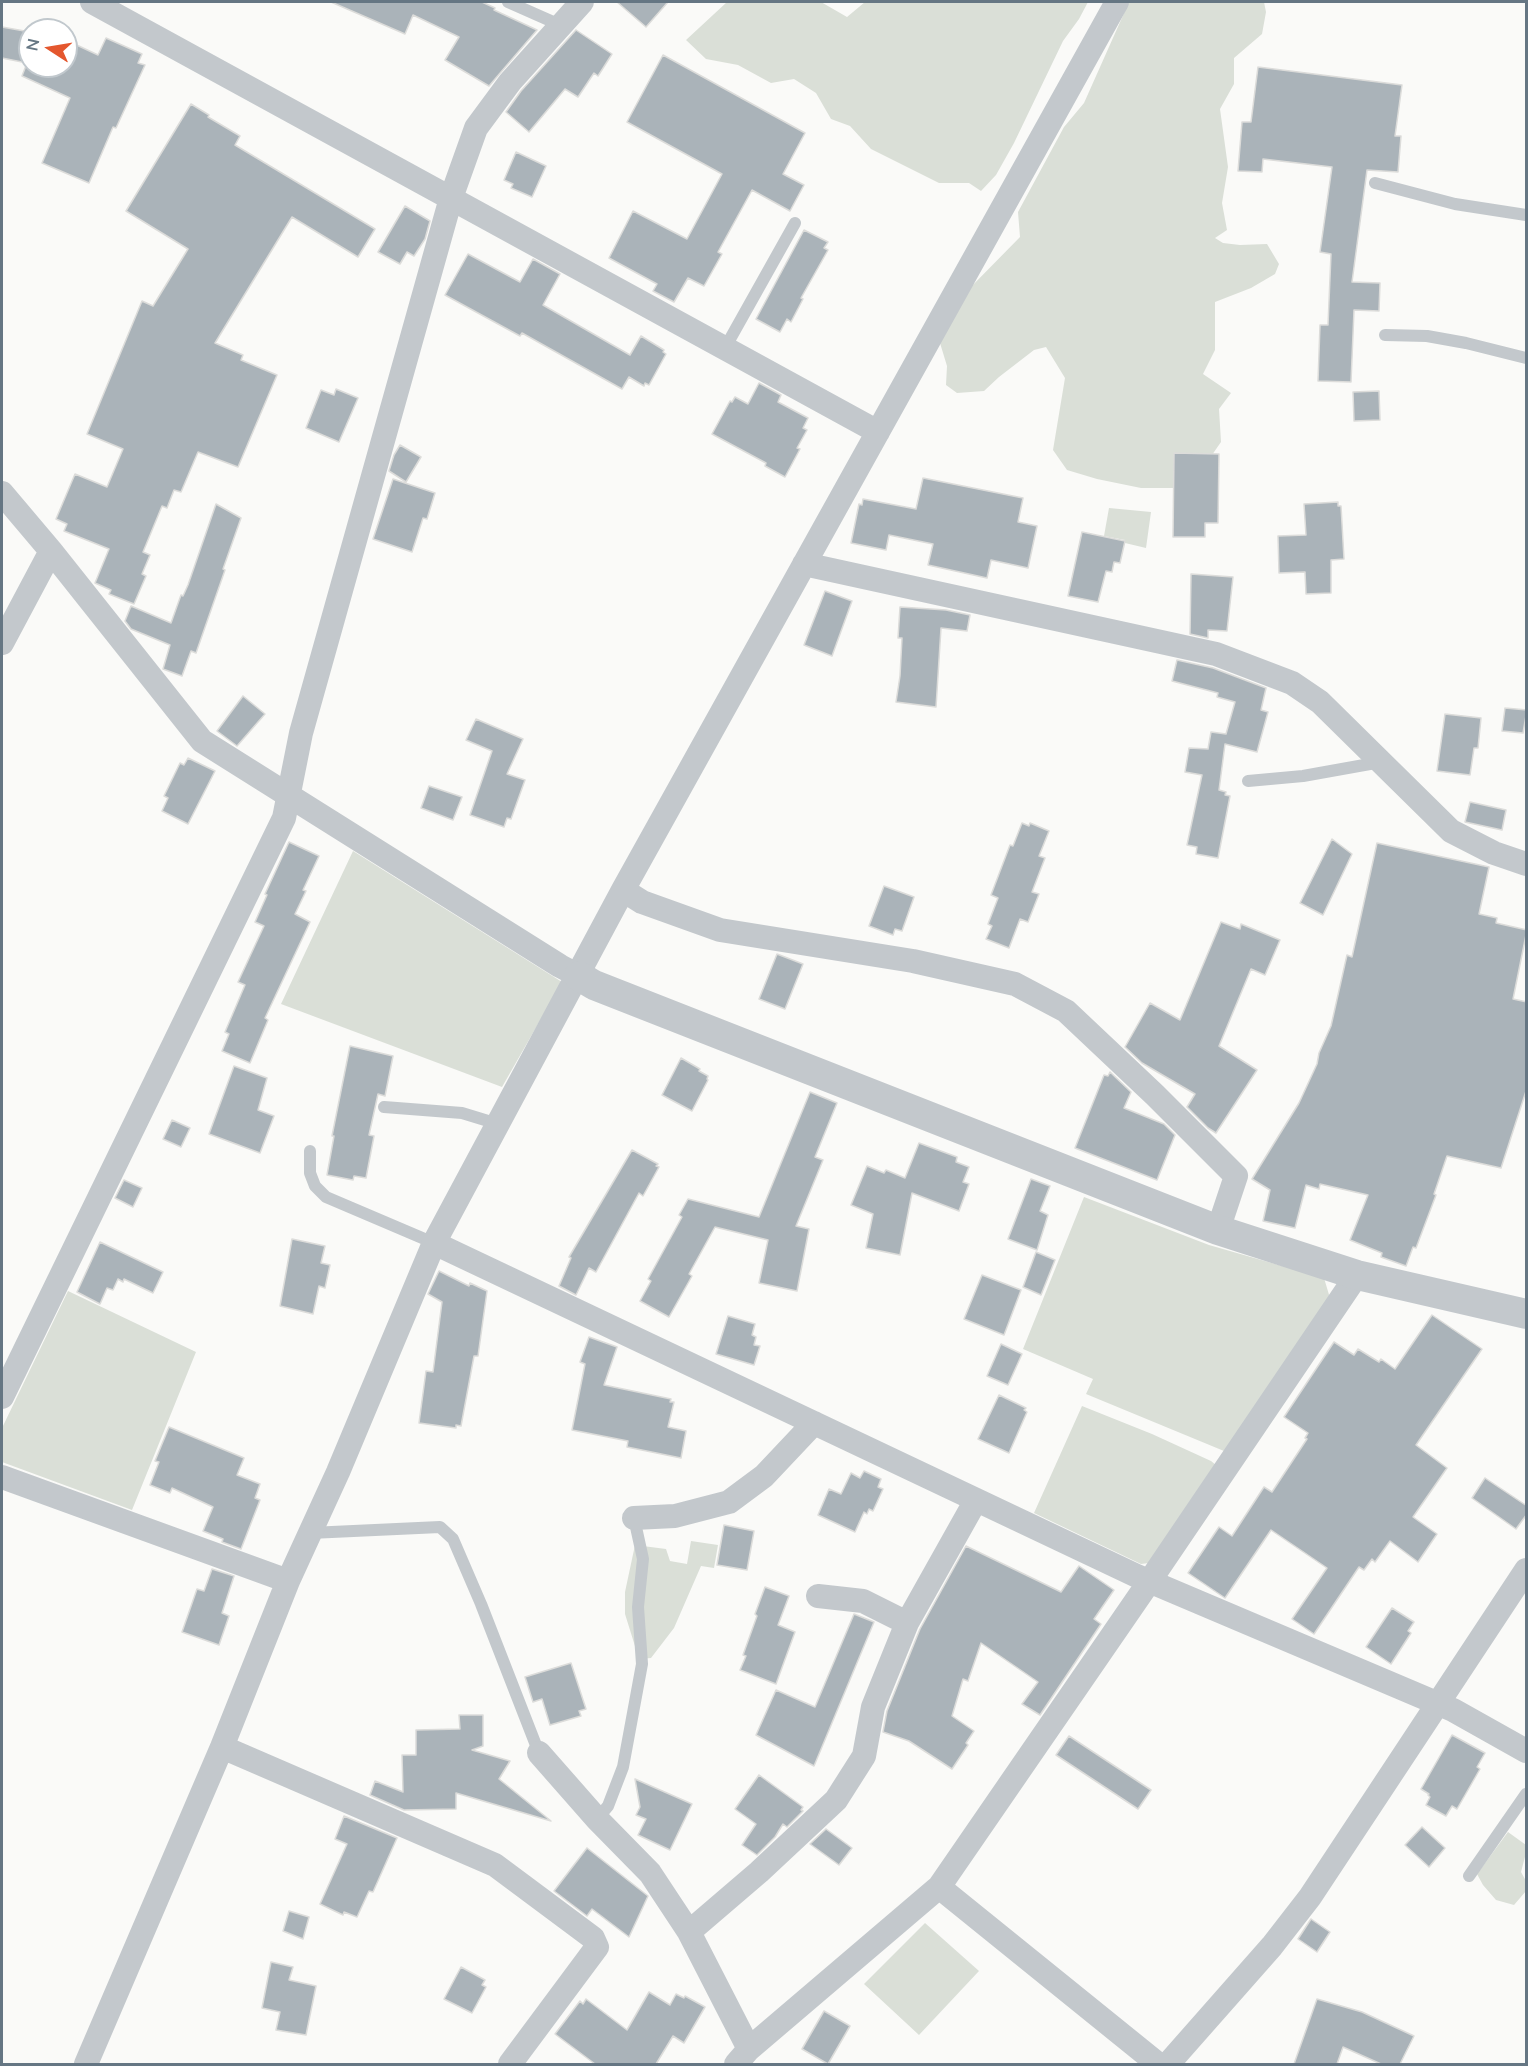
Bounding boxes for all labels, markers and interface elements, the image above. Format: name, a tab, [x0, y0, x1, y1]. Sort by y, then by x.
north arrow	[18, 18, 78, 78]
text: N	[21, 37, 43, 53]

